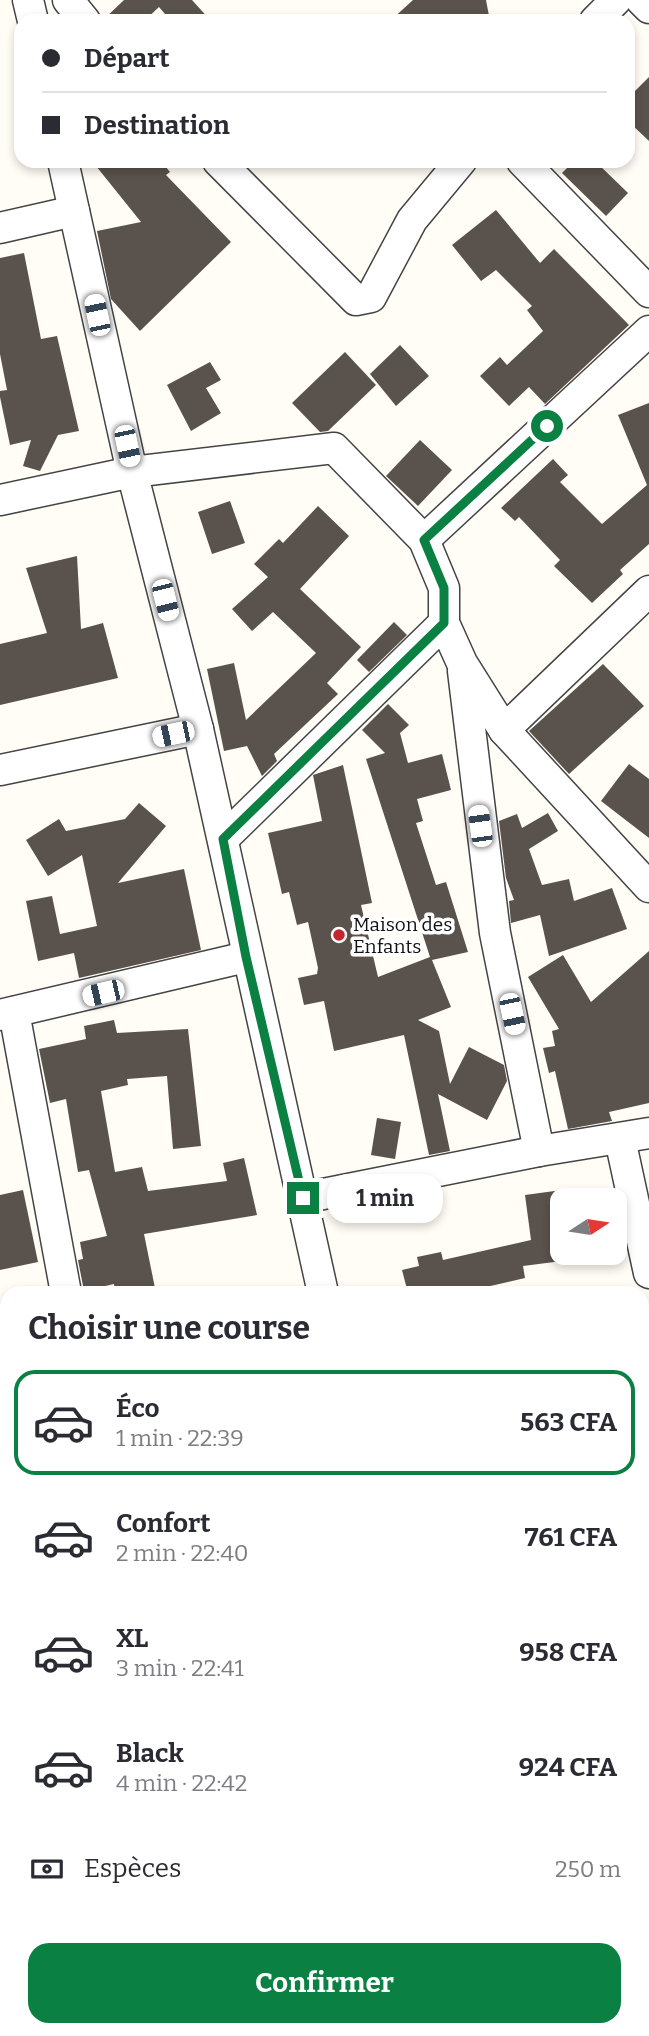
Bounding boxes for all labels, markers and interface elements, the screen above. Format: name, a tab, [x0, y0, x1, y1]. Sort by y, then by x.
text: Départ	[84, 43, 170, 74]
text: Destination	[84, 110, 230, 141]
car	[83, 292, 112, 338]
route start	[531, 410, 563, 442]
car	[113, 423, 142, 469]
car	[150, 577, 181, 623]
car	[151, 719, 196, 749]
car	[467, 804, 494, 848]
place label: Maison des Enfants	[353, 913, 452, 958]
marker: Maison des Enfants	[331, 927, 347, 943]
car	[81, 978, 126, 1008]
car	[498, 991, 527, 1037]
callout: 1 min	[328, 1174, 443, 1222]
route end	[287, 1182, 319, 1214]
text: 1 min	[356, 1184, 414, 1212]
north arrow	[550, 1188, 626, 1265]
map controls	[550, 1188, 627, 1265]
text: Choisir une course	[28, 1309, 310, 1347]
icon: car	[32, 1391, 95, 1454]
text: Éco	[116, 1393, 159, 1424]
text: 563 CFA	[520, 1407, 617, 1438]
text: 1 min · 22:39	[116, 1424, 244, 1452]
icon: car	[32, 1506, 95, 1569]
text: Confort	[116, 1508, 211, 1539]
text: 761 CFA	[525, 1522, 617, 1553]
text: 2 min · 22:40	[116, 1539, 249, 1567]
icon: car	[32, 1621, 95, 1684]
text: XL	[116, 1623, 148, 1654]
text: 958 CFA	[519, 1637, 617, 1668]
text: 3 min · 22:41	[116, 1654, 244, 1682]
icon: car	[32, 1736, 95, 1799]
text: Black	[116, 1738, 184, 1769]
text: 924 CFA	[519, 1752, 617, 1783]
text: 4 min · 22:42	[116, 1769, 247, 1797]
icon: cash	[28, 1850, 66, 1888]
text: Espèces	[84, 1853, 181, 1884]
text: 250 m	[555, 1855, 621, 1883]
button: Confirmer	[28, 1943, 621, 2023]

